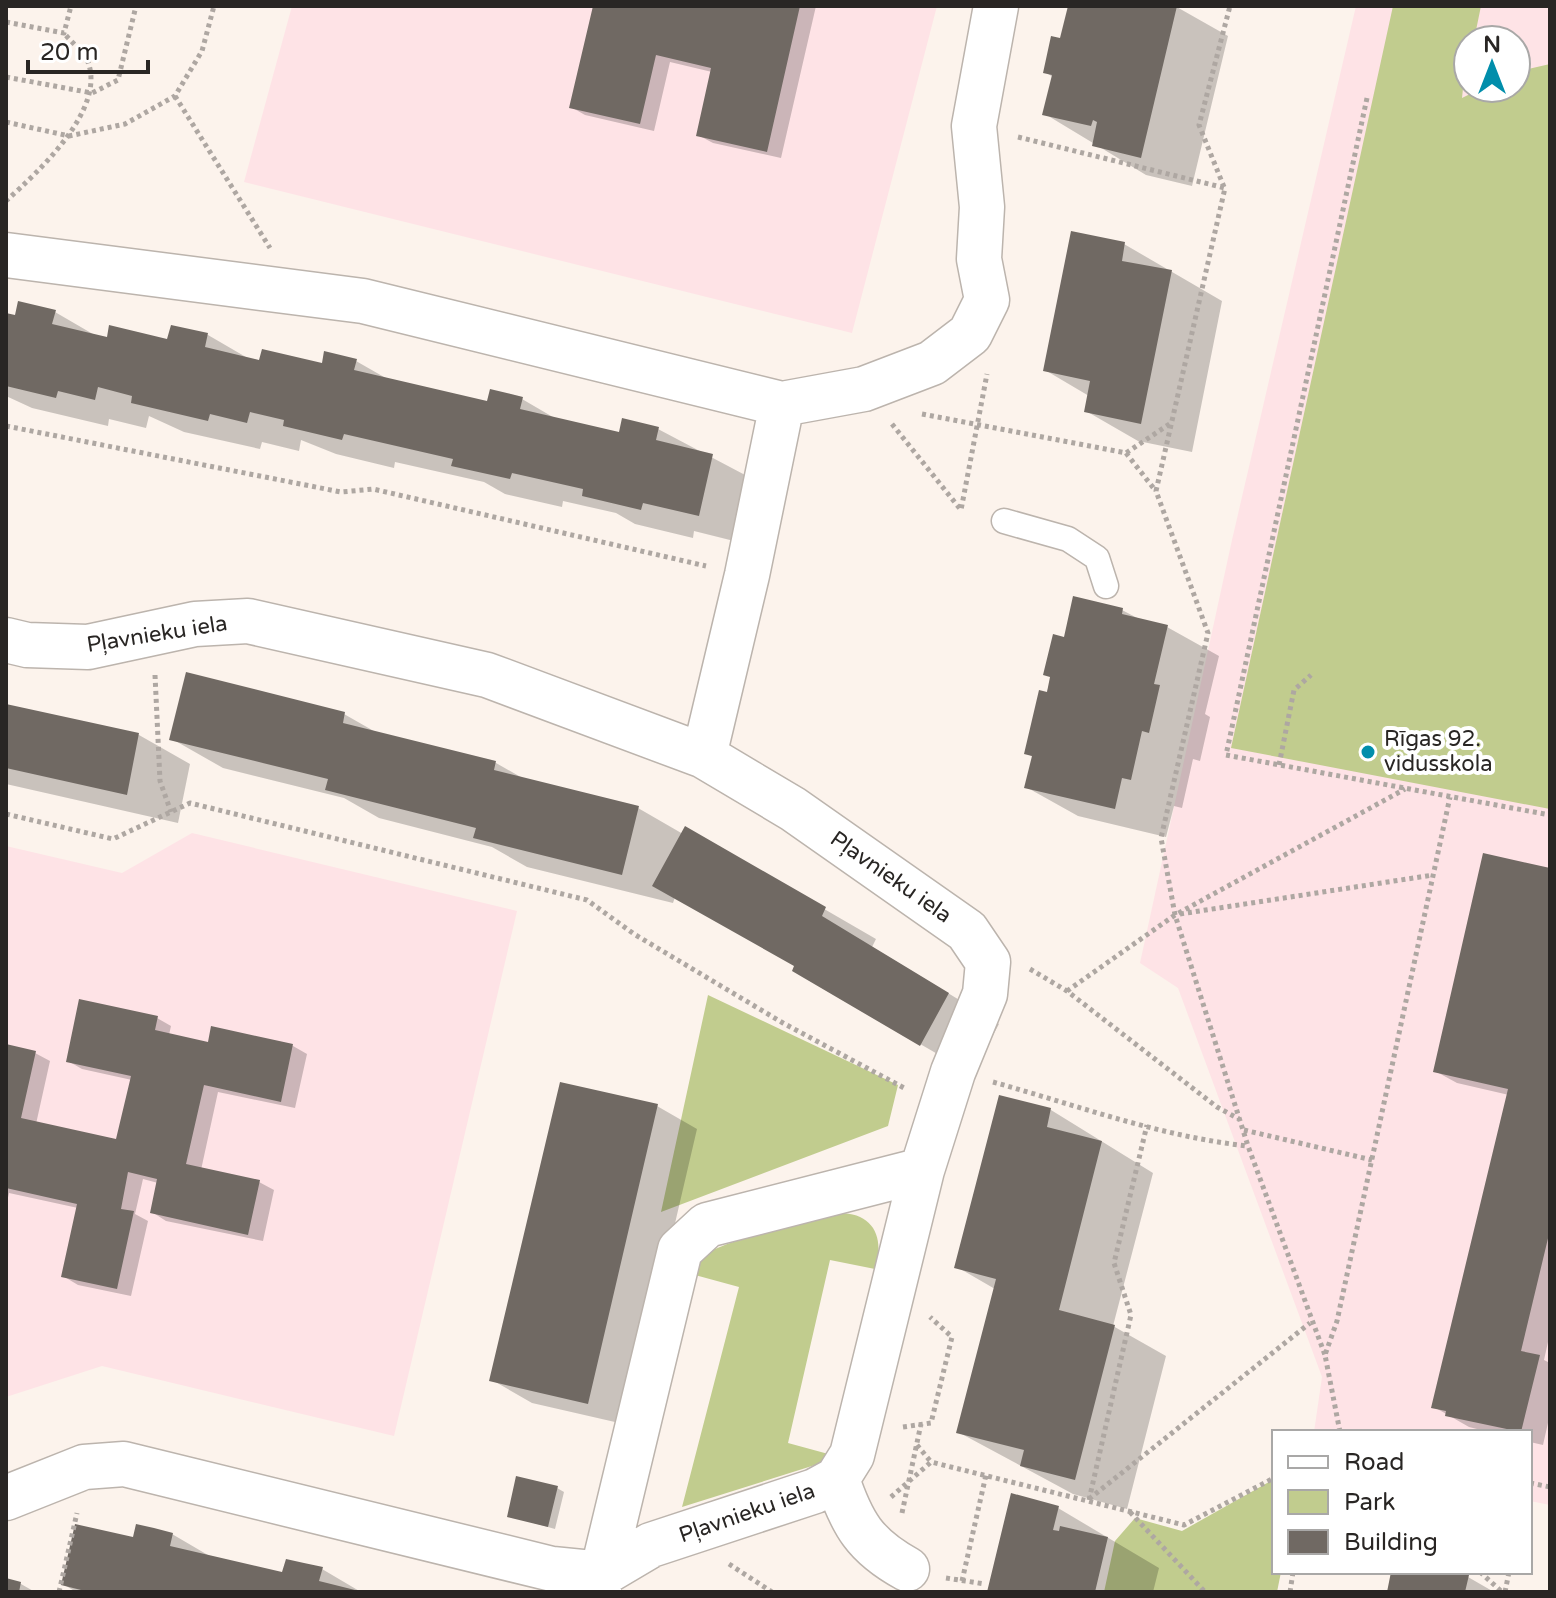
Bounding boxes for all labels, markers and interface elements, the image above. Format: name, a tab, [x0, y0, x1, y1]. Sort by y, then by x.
scale bar	[28, 24, 148, 74]
north arrow	[1452, 24, 1532, 104]
text: N	[1483, 32, 1501, 58]
text: 20 m	[40, 38, 98, 67]
street label: Pļavnieku iela	[85, 610, 229, 658]
place label: Rīgas 92. vidusskola	[1384, 726, 1493, 777]
marker: Rīgas 92. vidusskola	[1359, 743, 1377, 761]
street label: Pļavnieku iela	[825, 826, 957, 928]
legend	[1272, 1430, 1532, 1574]
text: Road	[1344, 1448, 1404, 1477]
street label: Pļavnieku iela	[676, 1478, 818, 1548]
text: Park	[1344, 1488, 1395, 1517]
text: Building	[1344, 1528, 1438, 1557]

